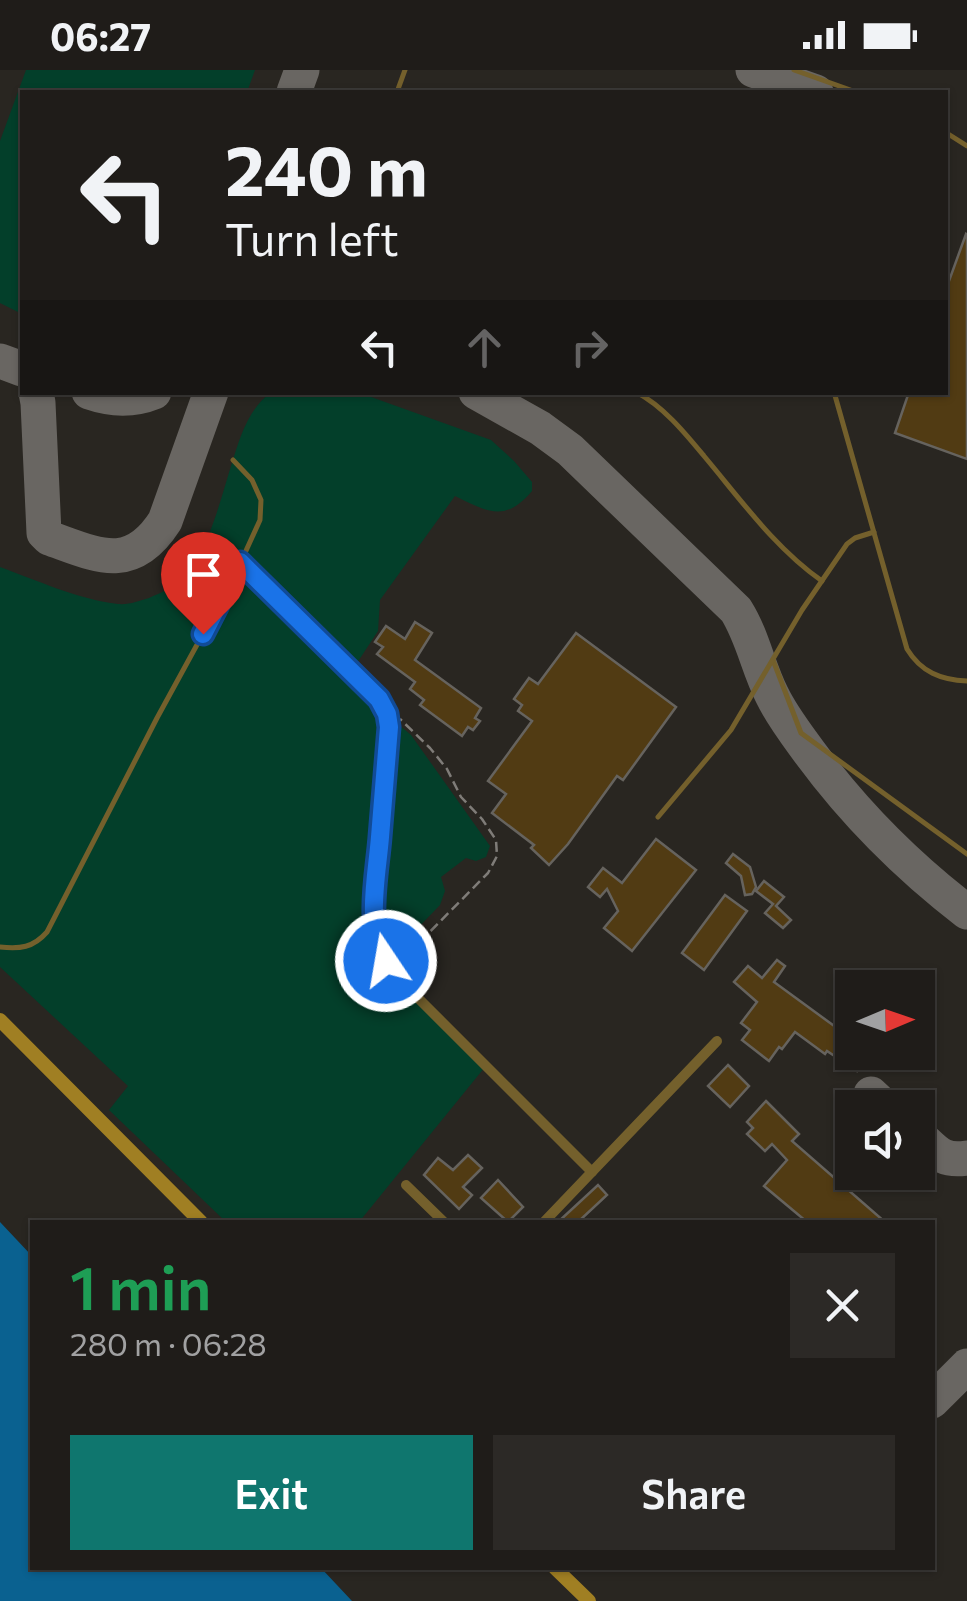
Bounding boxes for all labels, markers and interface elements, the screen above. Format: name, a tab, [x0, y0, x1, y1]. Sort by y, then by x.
text: 06:27	[50, 12, 151, 59]
text: 240 m	[225, 125, 428, 210]
icon: left	[60, 130, 190, 260]
text: Turn left	[225, 210, 399, 265]
icon: left	[352, 320, 407, 375]
icon: ahead	[457, 320, 512, 375]
icon: right	[562, 320, 617, 375]
pin	[161, 532, 246, 635]
icon: arrive	[176, 547, 231, 602]
position arrow	[334, 909, 438, 1013]
north arrow	[835, 970, 935, 1070]
map controls	[835, 970, 935, 1190]
button: sound	[835, 1090, 935, 1190]
text: 1 min	[70, 1249, 211, 1322]
button: close	[790, 1253, 895, 1358]
text: 280 m · 06:28	[70, 1323, 267, 1363]
button: Exit	[70, 1435, 473, 1550]
button: Share	[493, 1435, 895, 1550]

